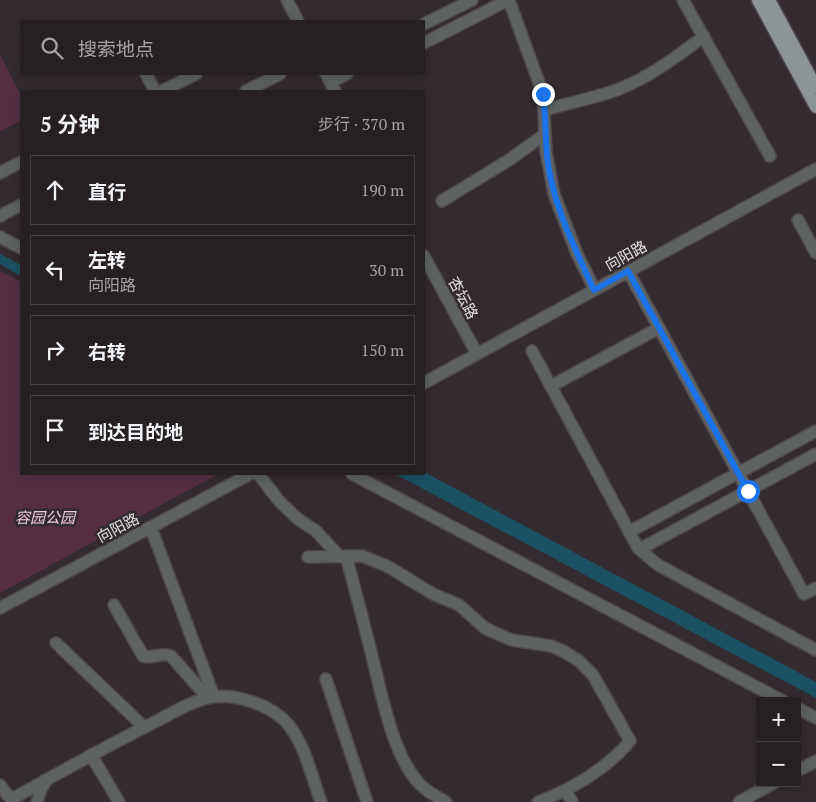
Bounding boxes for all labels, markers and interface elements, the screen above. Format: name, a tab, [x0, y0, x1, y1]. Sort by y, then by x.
search box	[20, 20, 425, 75]
icon: search	[38, 34, 66, 62]
text: 搜索地点	[78, 36, 154, 61]
route end	[532, 83, 555, 106]
text: 5 分钟	[40, 110, 100, 138]
text: 步行 · 370 m	[318, 113, 405, 135]
icon: ahead	[41, 176, 69, 204]
text: 直行	[88, 179, 126, 204]
text: 190 m	[361, 179, 404, 201]
street label: 向阳路	[601, 235, 650, 275]
text: 左转	[88, 247, 126, 272]
icon: left	[41, 256, 69, 284]
text: 30 m	[369, 259, 404, 281]
street label: 杏坛路	[444, 273, 483, 322]
text: 向阳路	[88, 274, 136, 296]
icon: right	[41, 336, 69, 364]
text: 右转	[88, 339, 126, 364]
text: 150 m	[361, 339, 404, 361]
icon: arrive	[41, 416, 69, 444]
text: 到达目的地	[88, 419, 183, 444]
route start	[737, 480, 760, 503]
park label: 容园公园	[15, 507, 77, 527]
street label: 向阳路	[93, 508, 142, 547]
map controls	[756, 697, 801, 787]
button: +	[756, 697, 801, 742]
button: −	[756, 742, 801, 787]

